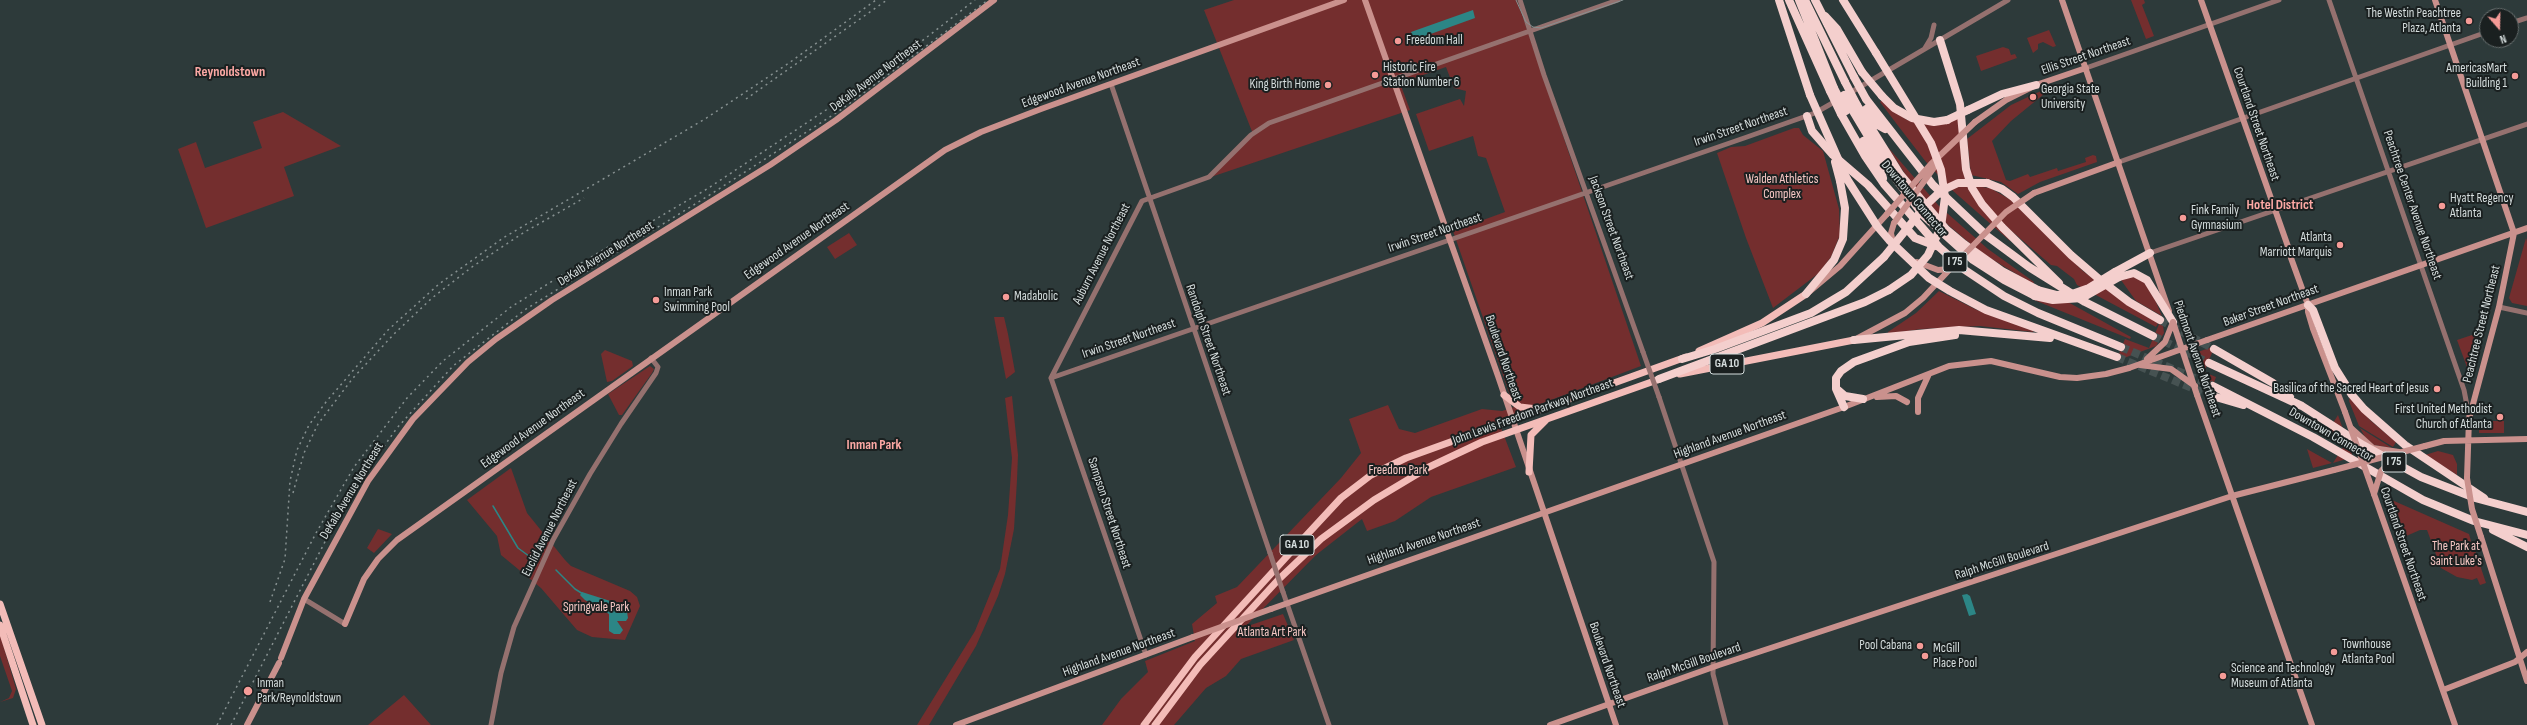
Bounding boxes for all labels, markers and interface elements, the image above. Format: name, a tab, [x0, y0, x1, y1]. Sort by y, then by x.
place label: The Westin Peachtree Plaza, Atlanta	[2366, 6, 2461, 37]
north arrow	[2479, 8, 2519, 48]
marker: The Westin Peachtree Plaza, Atlanta	[2464, 16, 2474, 26]
text: N	[2498, 32, 2508, 46]
place label: Freedom Hall	[1406, 33, 1463, 49]
street label: Ellis Street Northeast	[2039, 33, 2133, 79]
marker: Freedom Hall	[1393, 36, 1403, 46]
street label: DeKalb Avenue Northeast	[827, 37, 925, 115]
street label: Edgewood Avenue Northeast	[1020, 54, 1142, 112]
place label: Historic Fire Station Number 6	[1383, 60, 1459, 91]
place label: AmericasMart Building 1	[2446, 61, 2507, 92]
district label: Reynoldstown	[195, 64, 265, 80]
street label: Courtland Street Northeast	[2229, 65, 2283, 183]
marker: Historic Fire Station Number 6	[1370, 70, 1380, 80]
marker: AmericasMart Building 1	[2510, 71, 2520, 81]
place label: King Birth Home	[1250, 77, 1320, 93]
marker: King Birth Home	[1323, 80, 1333, 90]
place label: Georgia State University	[2041, 82, 2100, 113]
marker: Georgia State University	[2028, 92, 2038, 102]
street label: Irwin Street Northeast	[1692, 104, 1790, 150]
street label: Peachtree Center Avenue Northeast	[2379, 128, 2445, 282]
street label: Downtown Connector	[1878, 158, 1950, 240]
park label: Walden Athletics Complex	[1746, 172, 1818, 203]
street label: Jackson Street Northeast	[1585, 174, 1637, 282]
place label: Hyatt Regency Atlanta	[2450, 191, 2514, 222]
district label: Hotel District	[2247, 197, 2313, 213]
street label: Edgewood Avenue Northeast	[741, 199, 853, 283]
street label: Auburn Avenue Northeast	[1070, 201, 1134, 307]
marker: Hyatt Regency Atlanta	[2437, 201, 2447, 211]
place label: Fink Family Gymnasium	[2191, 203, 2242, 234]
street label: Irwin Street Northeast	[1386, 210, 1484, 256]
marker: Fink Family Gymnasium	[2178, 213, 2188, 223]
street label: DeKalb Avenue Northeast	[555, 218, 657, 290]
place label: Atlanta Marriott Marquis	[2260, 230, 2332, 261]
marker: Atlanta Marriott Marquis	[2335, 240, 2345, 250]
road number: I 75	[1943, 252, 1967, 272]
street label: Peachtree Street Northeast	[2460, 264, 2504, 384]
street label: Baker Street Northeast	[2221, 281, 2321, 331]
street label: Randolph Street Northeast	[1182, 282, 1234, 398]
place label: Inman Park Swimming Pool	[664, 285, 730, 316]
place label: Madabolic	[1014, 289, 1058, 305]
marker: Madabolic	[1001, 292, 1011, 302]
marker: Inman Park Swimming Pool	[651, 295, 661, 305]
street label: Piedmont Avenue Northeast	[2170, 299, 2224, 419]
street label: Boulevard Northeast	[1481, 313, 1525, 403]
street label: Irwin Street Northeast	[1080, 316, 1178, 362]
road number: GA 10	[1710, 354, 1744, 374]
street label: John Lewis Freedom Parkway Northeast	[1450, 376, 1616, 448]
place label: Basilica of the Sacred Heart of Jesus	[2273, 381, 2429, 397]
marker: Basilica of the Sacred Heart of Jesus	[2432, 384, 2442, 394]
street label: Edgewood Avenue Northeast	[478, 386, 588, 472]
place label: First United Methodist Church of Atlanta	[2395, 402, 2492, 433]
street label: Downtown Connector	[2286, 405, 2376, 465]
street label: Highland Avenue Northeast	[1672, 407, 1788, 463]
marker: First United Methodist Church of Atlanta	[2495, 412, 2505, 422]
district label: Inman Park	[847, 437, 901, 453]
street label: DeKalb Avenue Northeast	[317, 440, 387, 542]
road number: I 75	[2382, 452, 2406, 472]
street label: Sampson Street Northeast	[1084, 456, 1134, 570]
park label: Freedom Park	[1368, 463, 1428, 479]
street label: Euclid Avenue Northeast	[519, 477, 581, 579]
street label: Courtland Street Northeast	[2376, 485, 2430, 603]
street label: Highland Avenue Northeast	[1365, 515, 1483, 569]
road number: GA 10	[1280, 535, 1314, 555]
street label: Ralph McGill Boulevard	[1953, 538, 2051, 584]
park label: The Park at Saint Luke's	[2430, 539, 2482, 570]
park label: Springvale Park	[563, 600, 629, 616]
street label: Boulevard Northeast	[1585, 620, 1629, 710]
street label: Highland Avenue Northeast	[1061, 625, 1177, 681]
park label: Atlanta Art Park	[1238, 625, 1306, 641]
place label: Townhouse Atlanta Pool	[2342, 637, 2394, 668]
place label: Pool Cabana	[1859, 638, 1912, 654]
street label: Ralph McGill Boulevard	[1645, 640, 1743, 686]
marker: Pool Cabana	[1915, 641, 1925, 651]
place label: McGill Place Pool	[1933, 641, 1977, 672]
marker: Townhouse Atlanta Pool	[2329, 647, 2339, 657]
marker: McGill Place Pool	[1920, 651, 1930, 661]
place label: Science and Technology Museum of Atlanta	[2231, 661, 2335, 692]
marker: Science and Technology Museum of Atlanta	[2218, 671, 2228, 681]
place label: Inman Park/Reynoldstown	[257, 676, 341, 707]
marker: Inman Park/Reynoldstown	[242, 685, 254, 697]

